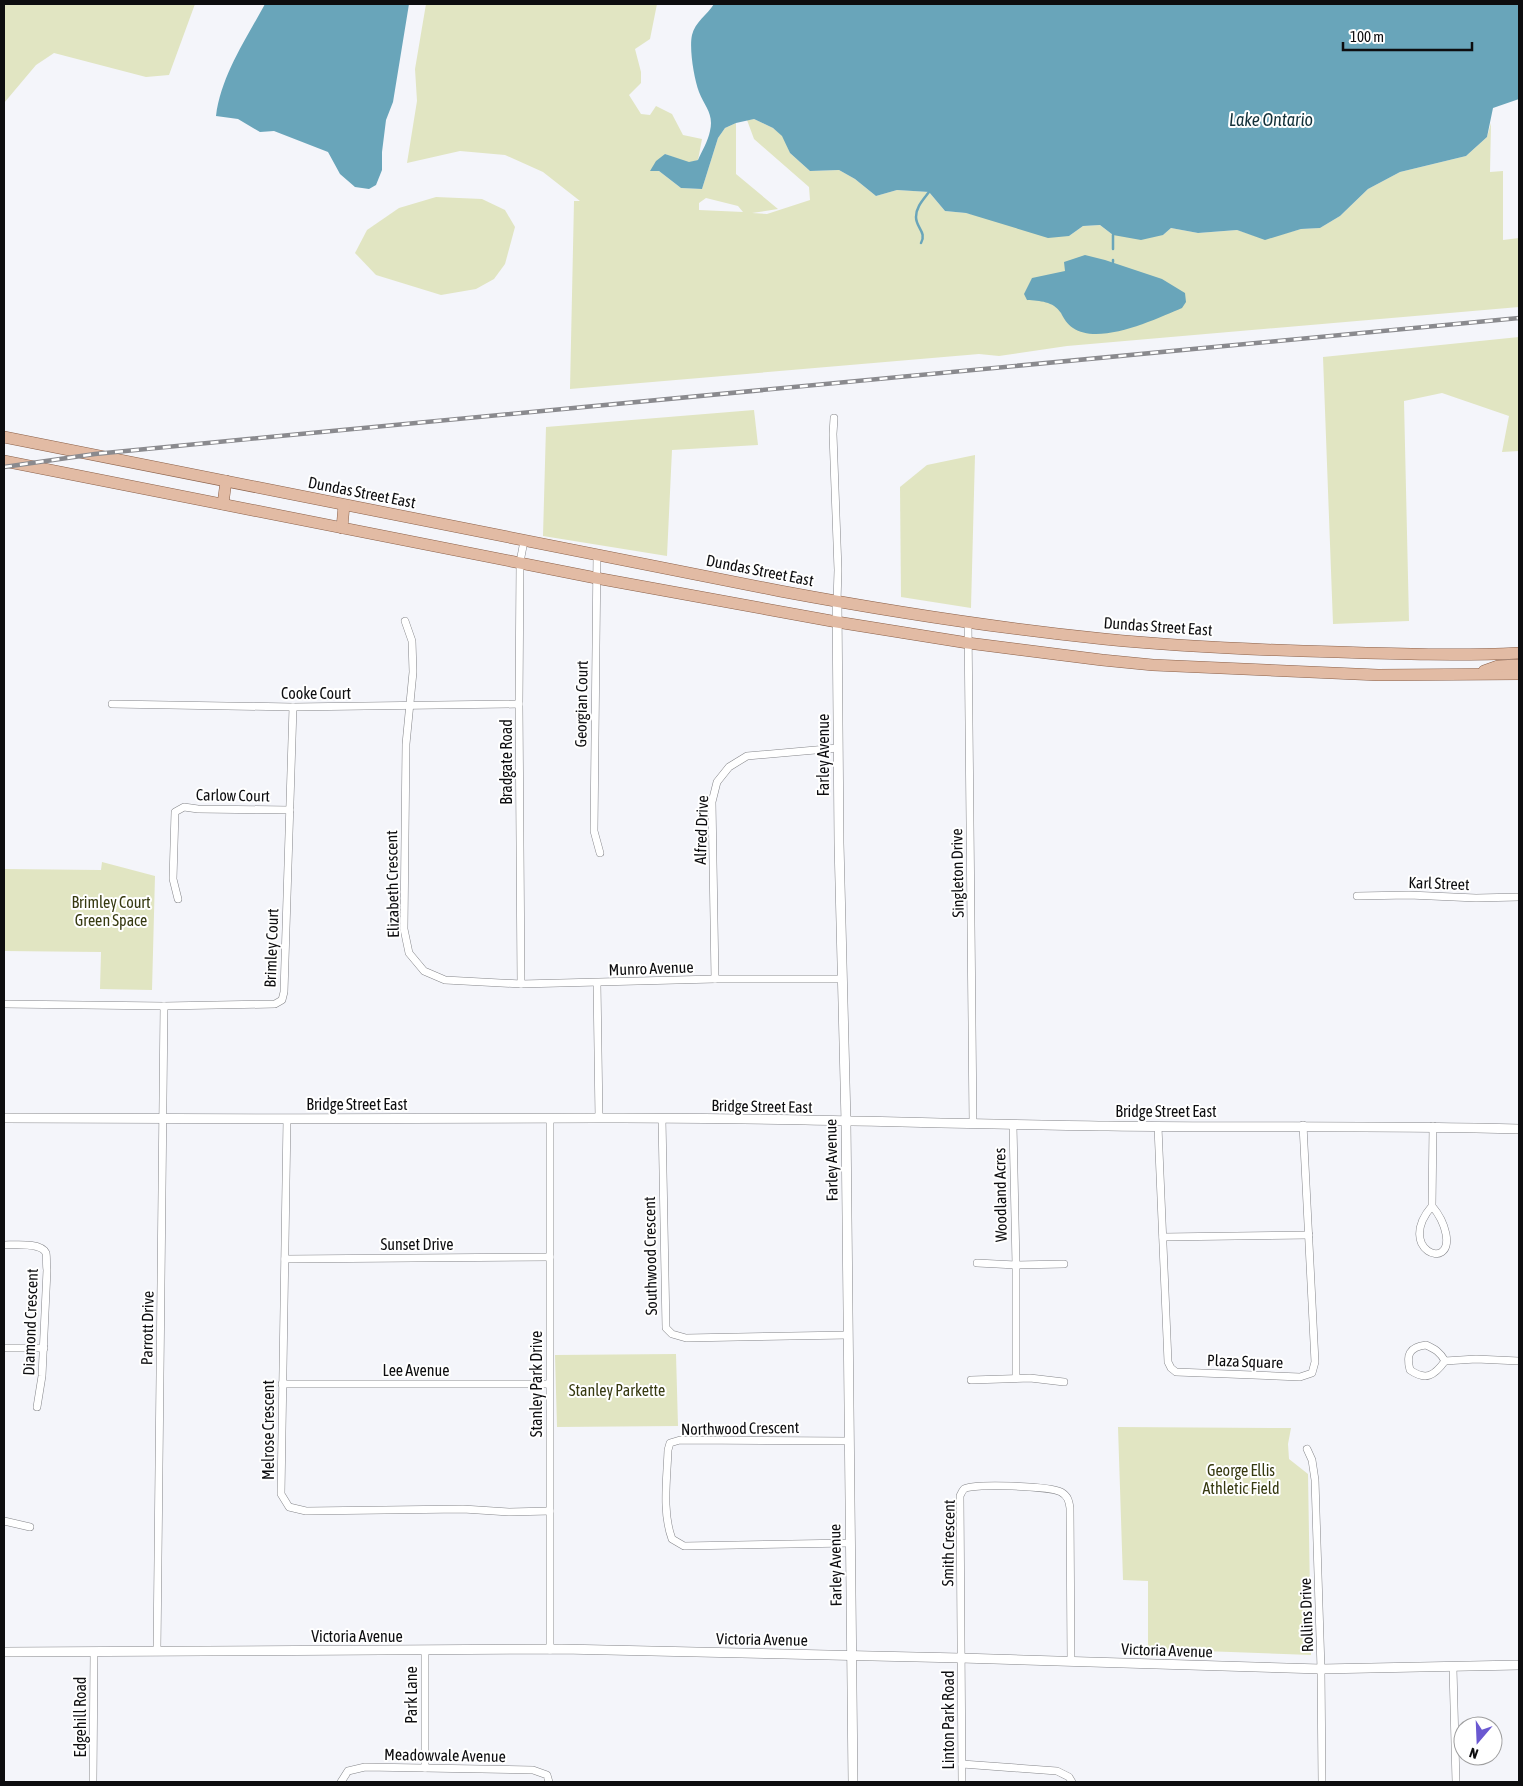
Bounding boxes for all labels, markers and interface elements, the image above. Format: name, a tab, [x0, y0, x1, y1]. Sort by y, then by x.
scale bar	[1343, 20, 1472, 52]
text: 100 m	[1350, 28, 1384, 45]
water label: Lake Ontario	[1229, 109, 1313, 130]
street label: Dundas Street East	[307, 473, 418, 511]
street label: Dundas Street East	[705, 551, 816, 589]
street label: Dundas Street East	[1103, 613, 1213, 639]
street label: Georgian Court	[571, 660, 592, 748]
street label: Cooke Court	[281, 684, 351, 702]
street label: Farley Avenue	[814, 714, 833, 796]
street label: Bradgate Road	[497, 719, 516, 805]
street label: Carlow Court	[196, 785, 271, 805]
street label: Alfred Drive	[691, 795, 711, 865]
street label: Singleton Drive	[947, 828, 968, 918]
street label: Elizabeth Crescent	[382, 830, 402, 938]
street label: Karl Street	[1408, 873, 1470, 893]
park label: Brimley Court Green Space	[71, 893, 151, 930]
street label: Brimley Court	[261, 908, 282, 988]
street label: Munro Avenue	[608, 958, 694, 978]
street label: Bridge Street East	[306, 1095, 408, 1114]
street label: Bridge Street East	[711, 1096, 813, 1117]
street label: Bridge Street East	[1115, 1102, 1217, 1121]
street label: Farley Avenue	[821, 1119, 842, 1201]
street label: Woodland Acres	[990, 1147, 1010, 1242]
street label: Southwood Crescent	[640, 1196, 660, 1316]
street label: Sunset Drive	[381, 1235, 453, 1253]
street label: Diamond Crescent	[19, 1268, 41, 1376]
street label: Parrott Drive	[137, 1291, 157, 1365]
street label: Stanley Park Drive	[527, 1331, 546, 1437]
street label: Plaza Square	[1206, 1351, 1283, 1372]
street label: Lee Avenue	[382, 1361, 450, 1379]
street label: Melrose Crescent	[259, 1380, 277, 1480]
park label: Stanley Parkette	[569, 1381, 665, 1400]
street label: Northwood Crescent	[681, 1418, 800, 1438]
park label: George Ellis Athletic Field	[1202, 1461, 1280, 1497]
street label: Smith Crescent	[938, 1499, 958, 1587]
street label: Farley Avenue	[825, 1524, 846, 1606]
street label: Rollins Drive	[1296, 1578, 1316, 1652]
street label: Victoria Avenue	[311, 1627, 403, 1645]
street label: Victoria Avenue	[716, 1629, 808, 1649]
street label: Victoria Avenue	[1121, 1639, 1213, 1661]
street label: Park Lane	[402, 1666, 420, 1724]
street label: Linton Park Road	[939, 1670, 957, 1770]
street label: Edgehill Road	[71, 1677, 90, 1757]
north arrow	[1453, 1716, 1503, 1766]
text: N	[1467, 1744, 1480, 1762]
street label: Meadowvale Avenue	[384, 1745, 506, 1765]

